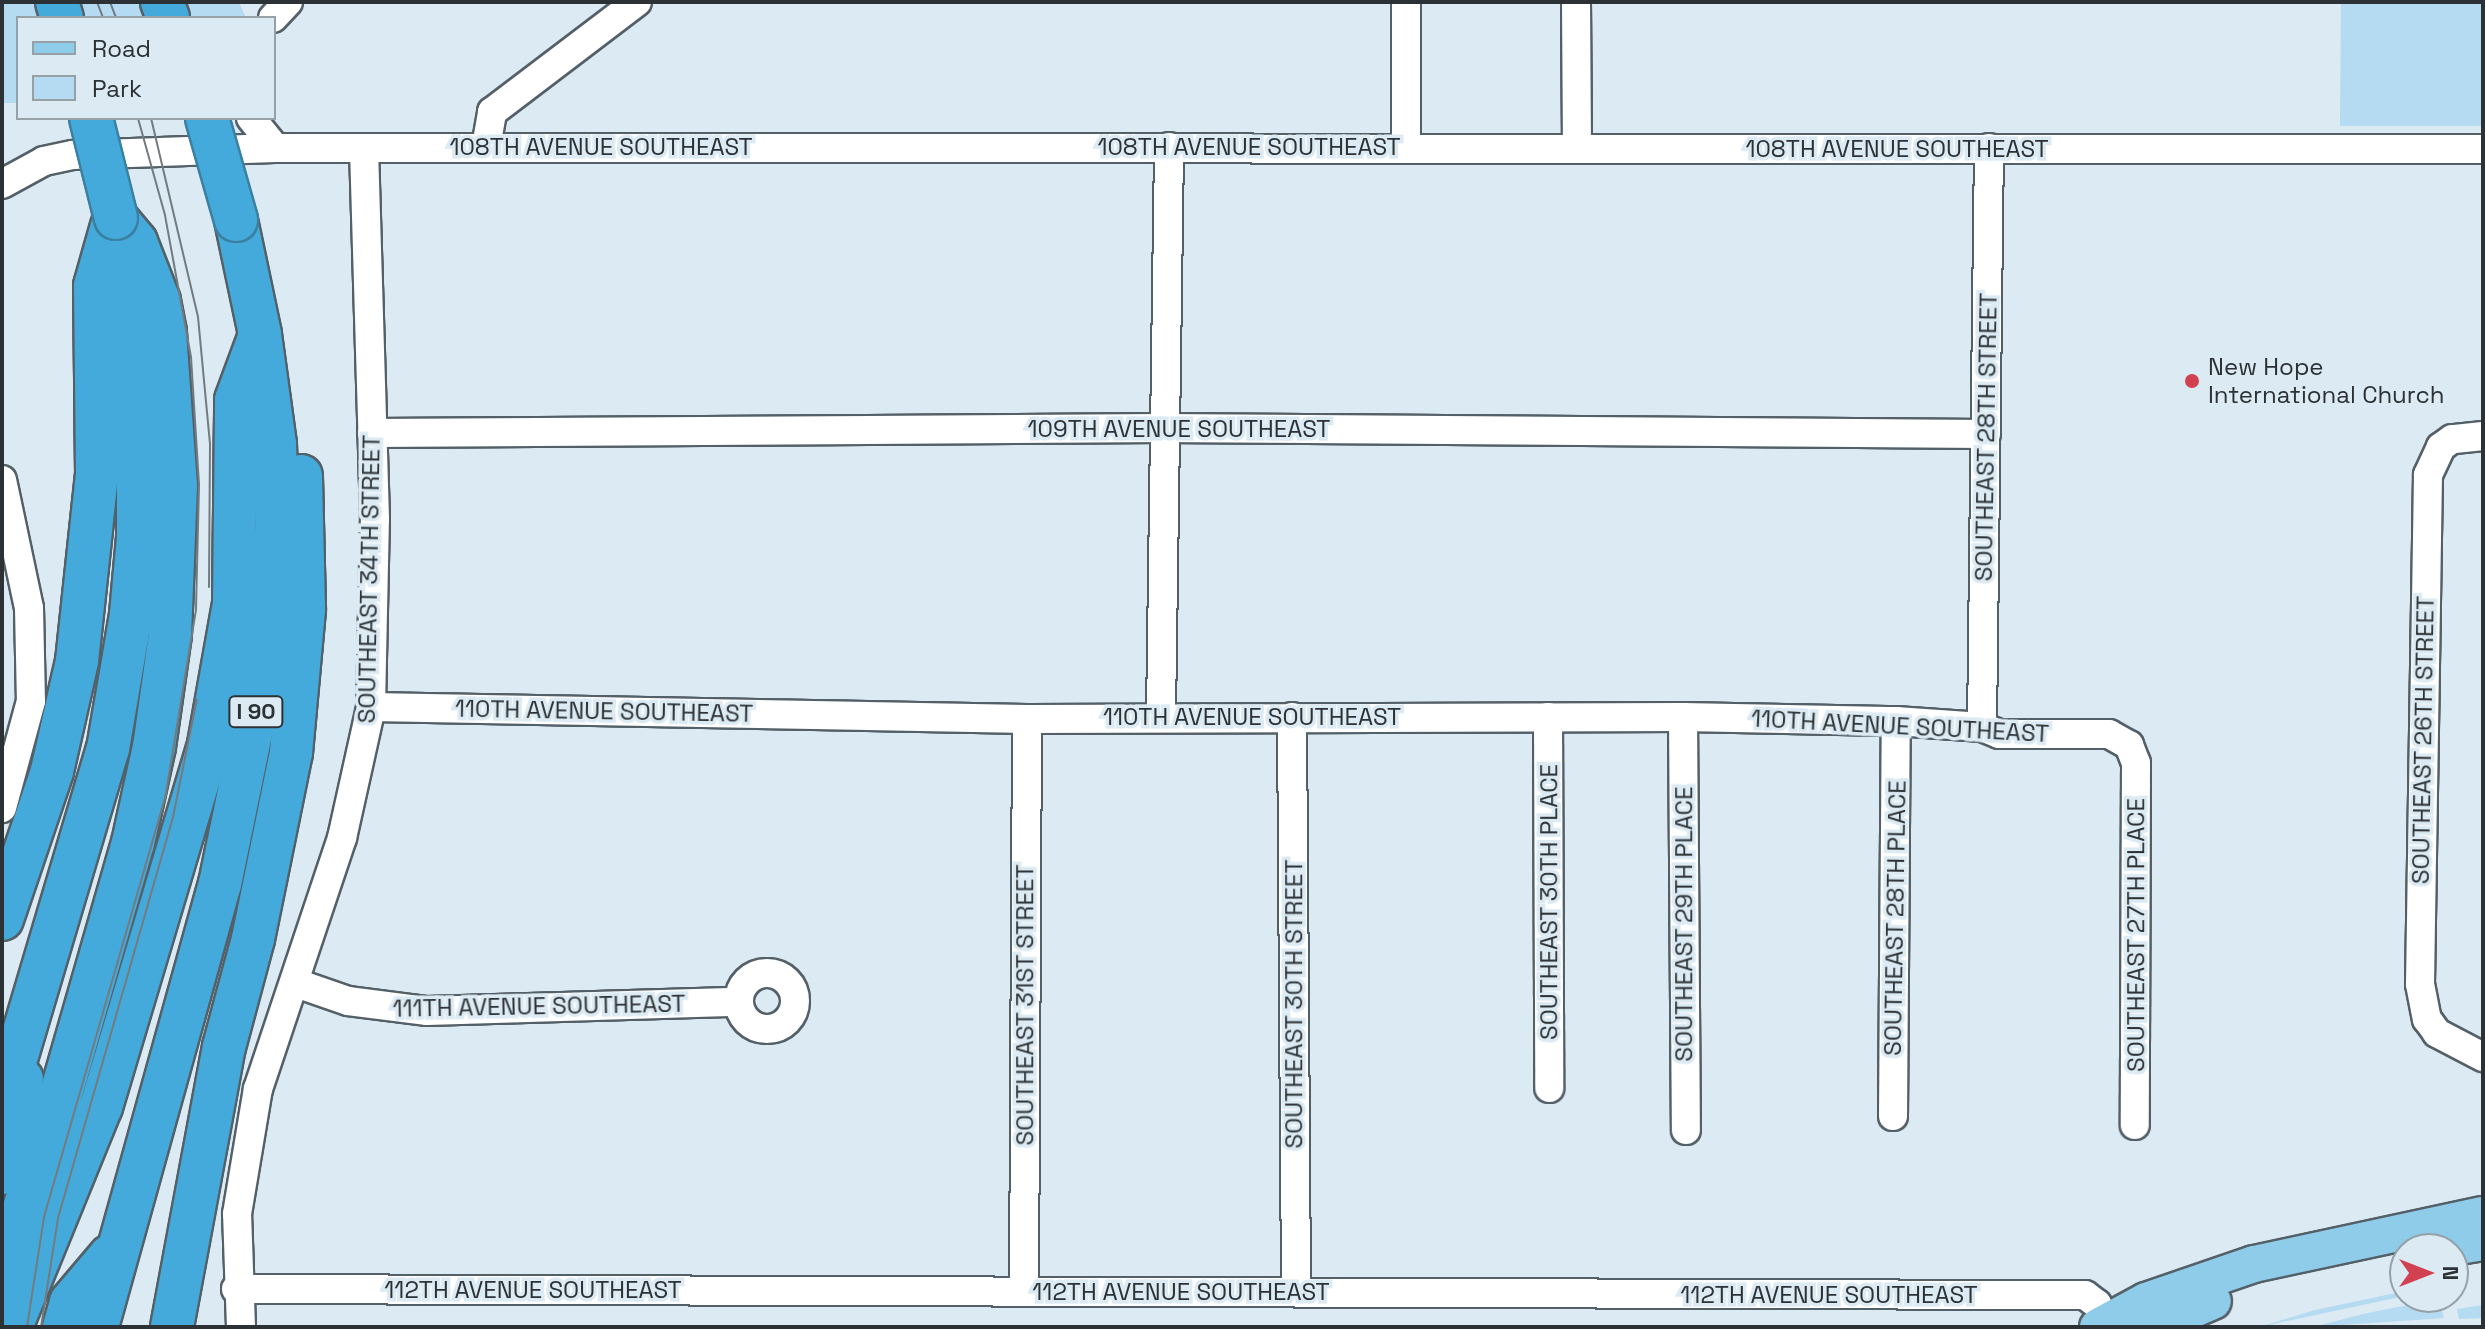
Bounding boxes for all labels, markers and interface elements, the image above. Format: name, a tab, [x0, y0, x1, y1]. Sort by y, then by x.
legend	[16, 16, 276, 120]
text: Road	[92, 33, 151, 64]
text: Park	[92, 73, 142, 104]
street label: 108TH AVENUE SOUTHEAST	[449, 133, 753, 161]
street label: 108TH AVENUE SOUTHEAST	[1097, 133, 1401, 161]
street label: 108TH AVENUE SOUTHEAST	[1745, 135, 2049, 163]
street label: SOUTHEAST 28TH STREET	[1969, 292, 2003, 582]
place label: New Hope International Church	[2208, 353, 2444, 409]
marker: New Hope International Church	[2183, 372, 2201, 390]
street label: 109TH AVENUE SOUTHEAST	[1027, 415, 1331, 443]
street label: SOUTHEAST 34TH STREET	[352, 434, 386, 724]
street label: SOUTHEAST 26TH STREET	[2406, 595, 2440, 885]
road number: I 90	[228, 694, 284, 730]
street label: 110TH AVENUE SOUTHEAST	[454, 694, 754, 728]
street label: 110TH AVENUE SOUTHEAST	[1103, 703, 1401, 731]
street label: 110TH AVENUE SOUTHEAST	[1750, 704, 2050, 748]
street label: SOUTHEAST 30TH PLACE	[1535, 764, 1563, 1040]
street label: SOUTHEAST 28TH PLACE	[1878, 780, 1912, 1056]
street label: SOUTHEAST 29TH PLACE	[1670, 786, 1698, 1062]
street label: SOUTHEAST 27TH PLACE	[2122, 798, 2150, 1072]
street label: SOUTHEAST 30TH STREET	[1280, 859, 1308, 1149]
street label: SOUTHEAST 31ST STREET	[1011, 864, 1039, 1146]
street label: 111TH AVENUE SOUTHEAST	[392, 989, 686, 1023]
north arrow	[2389, 1233, 2469, 1313]
text: N	[2437, 1266, 2465, 1280]
street label: 112TH AVENUE SOUTHEAST	[384, 1276, 682, 1304]
street label: 112TH AVENUE SOUTHEAST	[1032, 1278, 1330, 1306]
street label: 112TH AVENUE SOUTHEAST	[1680, 1281, 1978, 1309]

